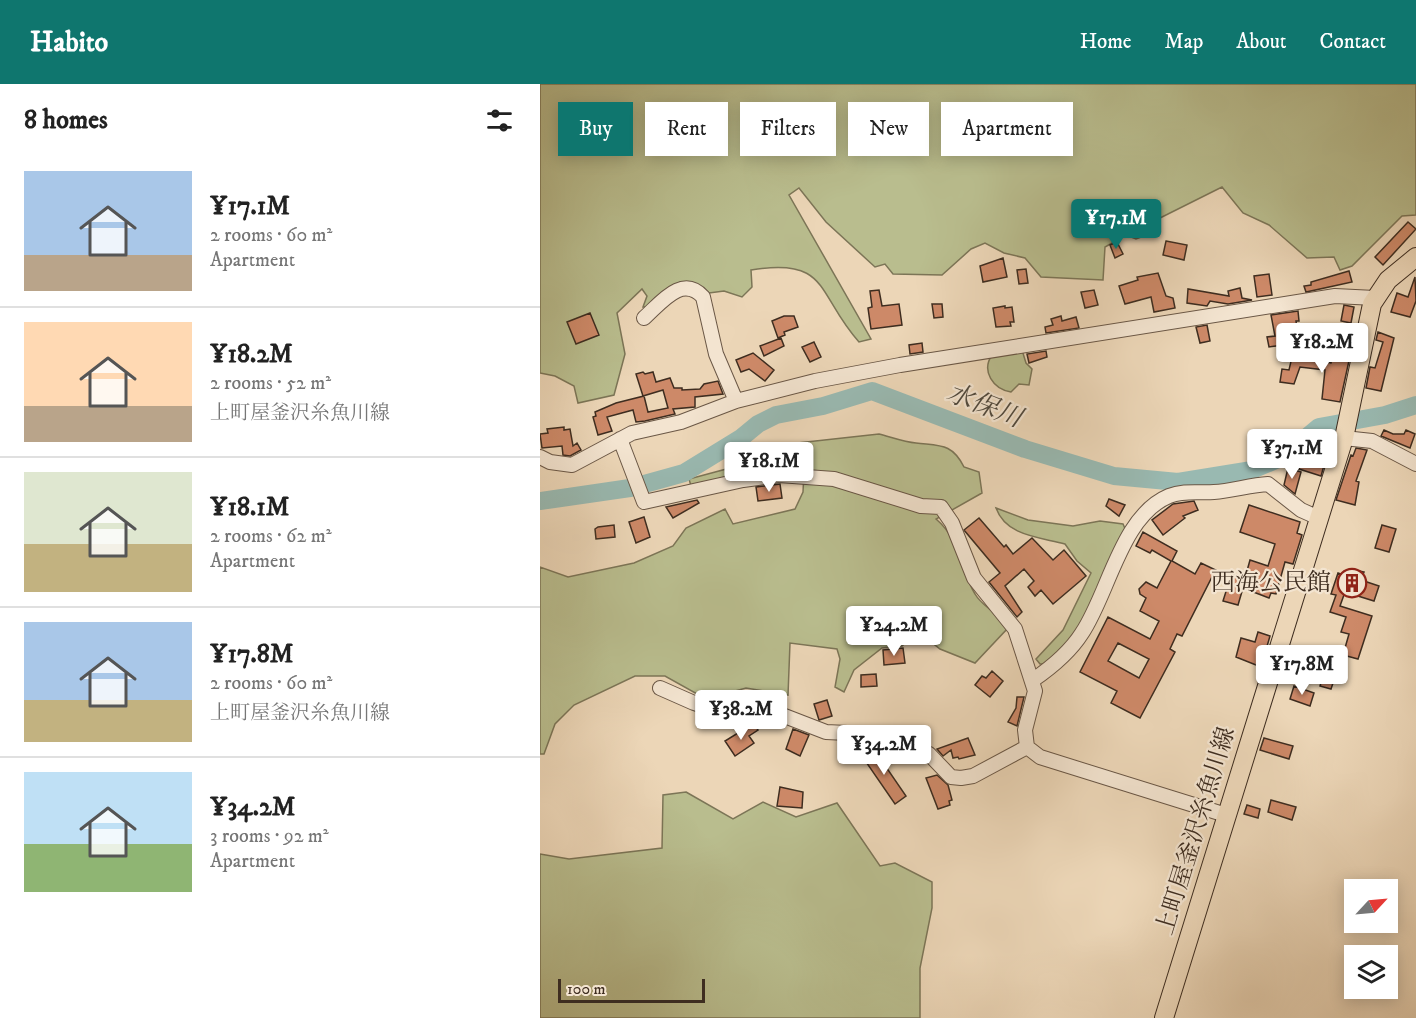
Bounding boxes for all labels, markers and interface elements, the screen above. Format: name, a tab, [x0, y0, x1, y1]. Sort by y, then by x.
text: Habito	[30, 25, 108, 60]
text: Home	[1080, 29, 1132, 55]
text: Map	[1165, 29, 1203, 55]
text: About	[1236, 29, 1287, 55]
text: Contact	[1320, 29, 1386, 55]
chip: Buy	[558, 102, 633, 156]
chip: Rent	[645, 102, 728, 156]
chip: Filters	[740, 102, 836, 156]
chip: New	[848, 102, 929, 156]
chip: Apartment	[941, 102, 1073, 156]
text: 8 homes	[24, 104, 108, 137]
icon: filters	[483, 104, 516, 137]
text: ¥17.1M	[210, 190, 290, 223]
icon: home	[72, 195, 144, 267]
pin: ¥17.1M	[1067, 199, 1165, 250]
text: ¥17.1M	[1085, 206, 1147, 231]
text: 2 rooms · 60 m²	[210, 223, 332, 248]
text: Apartment	[210, 248, 295, 273]
pin: ¥18.2M	[1273, 323, 1371, 374]
text: ¥18.2M	[1290, 330, 1354, 355]
text: ¥18.2M	[210, 338, 293, 371]
icon: home	[72, 346, 144, 418]
text: 2 rooms · 52 m²	[210, 371, 331, 396]
water label: 水保川	[942, 377, 1029, 436]
text: 上町屋釜沢糸魚川線	[210, 401, 390, 426]
pin: ¥37.1M	[1243, 429, 1341, 480]
text: ¥37.1M	[1261, 436, 1323, 461]
pin: ¥18.1M	[720, 442, 818, 493]
text: ¥18.1M	[738, 449, 800, 474]
text: ¥18.1M	[210, 491, 289, 524]
icon: home	[72, 496, 144, 568]
text: 2 rooms · 62 m²	[210, 524, 332, 549]
text: Apartment	[210, 549, 295, 574]
building icon: 西海公民館	[1336, 567, 1368, 599]
place label: 西海公民館	[1211, 568, 1331, 598]
pin: ¥24.2M	[845, 606, 943, 657]
text: ¥24.2M	[860, 613, 928, 638]
text: ¥17.8M	[210, 638, 293, 671]
pin: ¥17.8M	[1253, 645, 1351, 696]
icon: home	[72, 646, 144, 718]
text: ¥17.8M	[1270, 652, 1334, 677]
text: 2 rooms · 60 m²	[210, 671, 332, 696]
pin: ¥38.2M	[692, 690, 790, 741]
text: ¥38.2M	[709, 697, 773, 722]
text: 上町屋釜沢糸魚川線	[210, 701, 390, 726]
street label: 上町屋釜沢糸魚川線	[1150, 723, 1242, 939]
pin: ¥34.2M	[835, 725, 933, 776]
text: ¥34.2M	[851, 732, 917, 757]
text: ¥34.2M	[210, 791, 295, 824]
icon: home	[72, 796, 144, 868]
text: 3 rooms · 92 m²	[210, 824, 329, 849]
text: Apartment	[210, 849, 295, 874]
north arrow	[1344, 879, 1398, 933]
map controls	[1344, 879, 1398, 999]
button: layers	[1344, 945, 1398, 999]
scale bar	[558, 976, 705, 1004]
text: 100 m	[567, 979, 606, 999]

